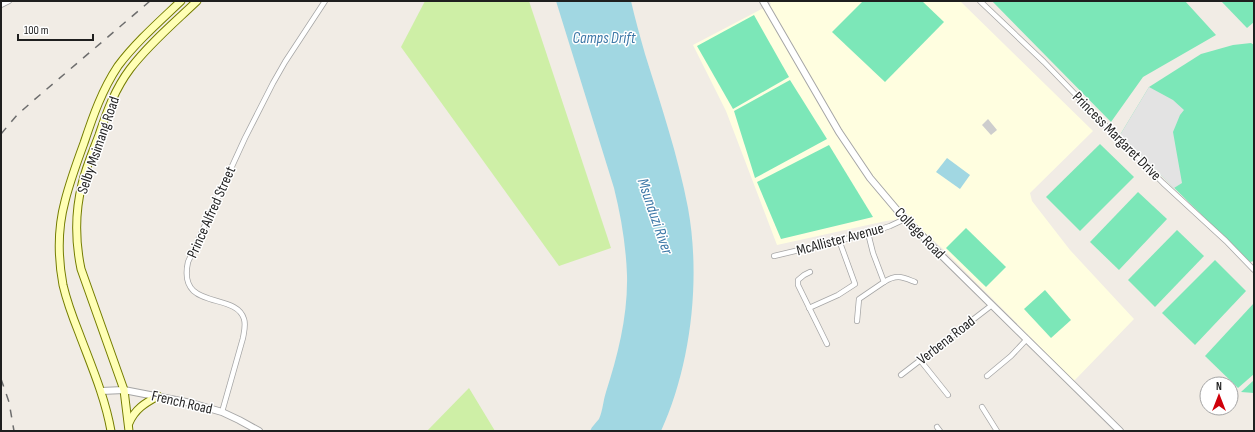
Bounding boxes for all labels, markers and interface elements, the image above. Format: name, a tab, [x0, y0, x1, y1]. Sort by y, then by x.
scale bar	[18, 16, 93, 42]
text: 100 m	[24, 23, 49, 38]
water label: Camps Drift	[572, 29, 637, 48]
street label: Princess Margaret Drive	[1068, 88, 1165, 185]
street label: Selby Msimang Road	[73, 94, 124, 196]
street label: Prince Alfred Street	[183, 163, 240, 261]
water label: Msunduzi River	[633, 176, 677, 257]
street label: College Road	[890, 204, 949, 263]
street label: McAllister Avenue	[794, 219, 886, 260]
street label: Verbena Road	[913, 312, 979, 369]
north arrow	[1199, 376, 1239, 416]
text: N	[1216, 380, 1222, 393]
street label: French Road	[150, 386, 214, 419]

